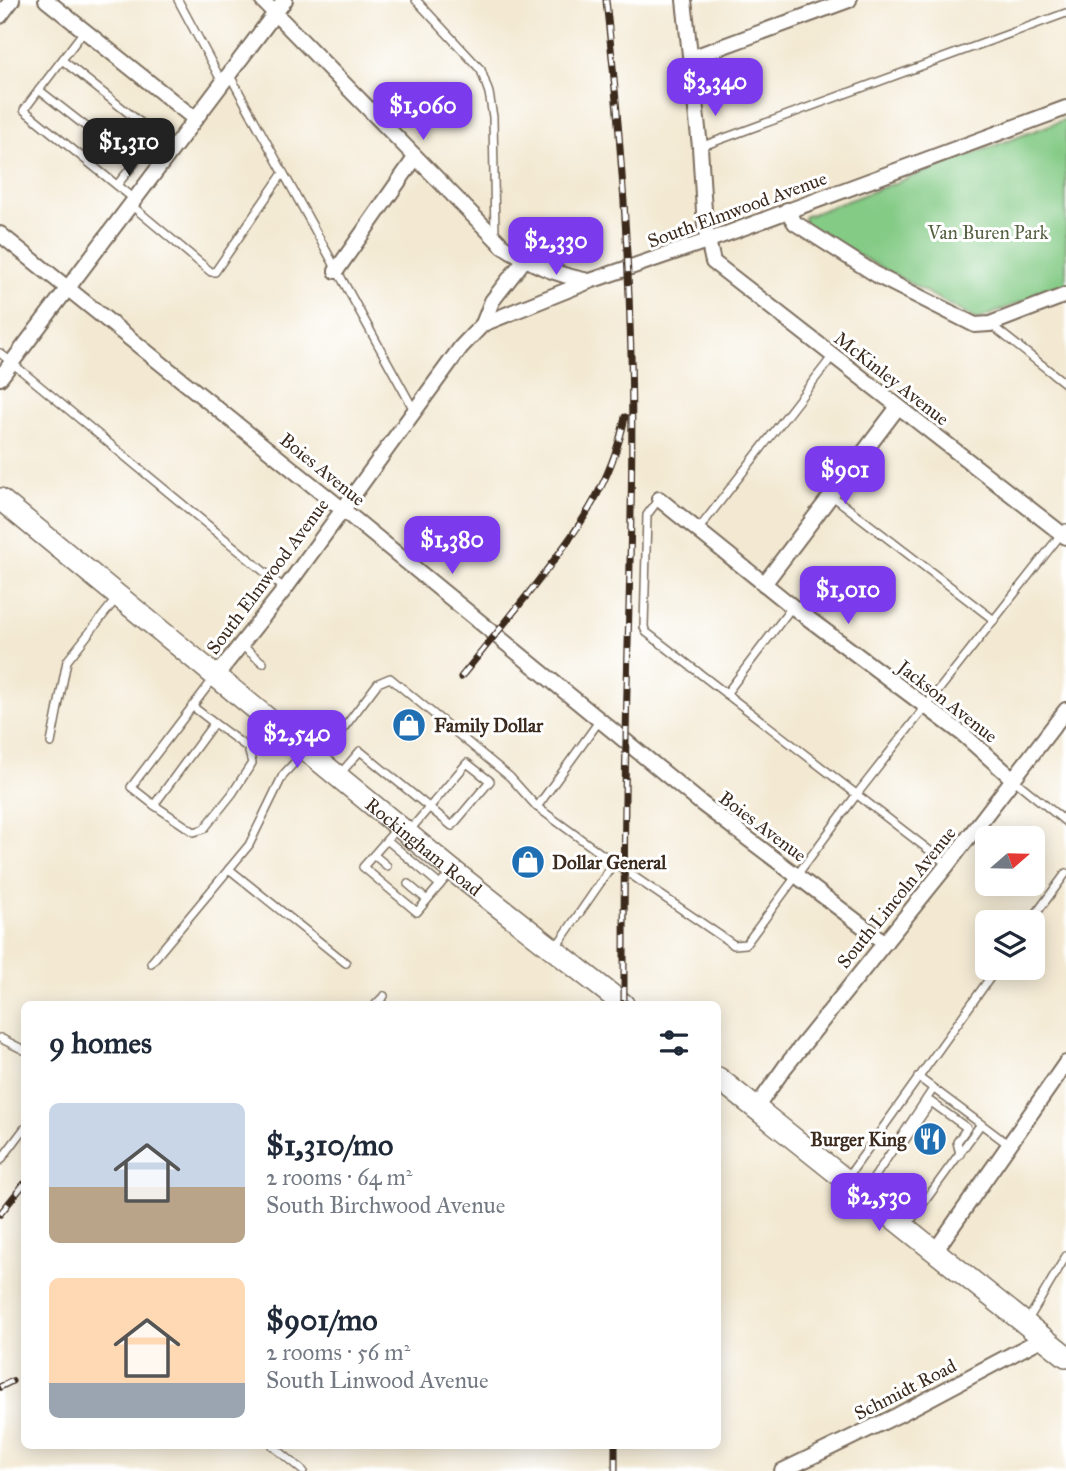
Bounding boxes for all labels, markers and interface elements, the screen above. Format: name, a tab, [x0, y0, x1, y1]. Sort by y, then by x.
pin: $3,340	[658, 58, 772, 118]
text: $3,340	[683, 67, 747, 95]
pin: $1,060	[366, 82, 480, 142]
text: $1,060	[389, 91, 457, 119]
pin: $1,310	[72, 118, 186, 178]
text: $1,310	[99, 127, 159, 155]
street label: South Elmwood Avenue	[644, 166, 830, 253]
pin: $2,330	[499, 218, 613, 277]
park label: Van Buren Park	[927, 221, 1048, 244]
text: $2,330	[524, 226, 588, 254]
street label: McKinley Avenue	[830, 326, 954, 430]
street label: Boies Avenue	[275, 428, 370, 511]
pin: $901	[804, 447, 886, 506]
text: $901	[821, 455, 869, 483]
street label: South Elmwood Avenue	[201, 494, 334, 659]
pin: $1,380	[395, 516, 509, 576]
text: $1,380	[420, 525, 484, 553]
pin: $1,010	[791, 566, 905, 626]
text: $1,010	[816, 575, 880, 603]
street label: Jackson Avenue	[891, 654, 1002, 748]
shop icon: Family Dollar	[390, 706, 428, 744]
pin: $2,540	[240, 710, 354, 770]
place label: Family Dollar	[434, 714, 544, 738]
text: $2,540	[263, 719, 331, 747]
street label: Boies Avenue	[714, 786, 811, 867]
street label: Rockingham Road	[361, 793, 487, 901]
street label: South Lincoln Avenue	[832, 822, 961, 973]
north arrow	[975, 826, 1045, 896]
map controls	[975, 826, 1045, 980]
shop icon: Dollar General	[509, 843, 547, 881]
place label: Dollar General	[552, 851, 667, 874]
button: layers	[975, 910, 1045, 980]
icon: filters	[655, 1024, 693, 1062]
text: 9 homes	[49, 1025, 152, 1061]
restaurant icon: Burger King	[911, 1120, 949, 1158]
text: $1,310/mo	[266, 1127, 393, 1163]
place label: Burger King	[810, 1128, 907, 1152]
icon: home	[105, 1131, 189, 1215]
text: 2 rooms · 64 m²	[266, 1163, 412, 1191]
pin: $2,530	[822, 1174, 936, 1233]
text: $2,530	[847, 1182, 911, 1210]
text: South Birchwood Avenue	[266, 1191, 505, 1219]
text: $901/mo	[266, 1302, 378, 1338]
icon: home	[105, 1306, 189, 1390]
text: 2 rooms · 56 m²	[266, 1338, 410, 1366]
street label: Schmidt Road	[850, 1354, 960, 1425]
text: South Linwood Avenue	[266, 1366, 489, 1394]

